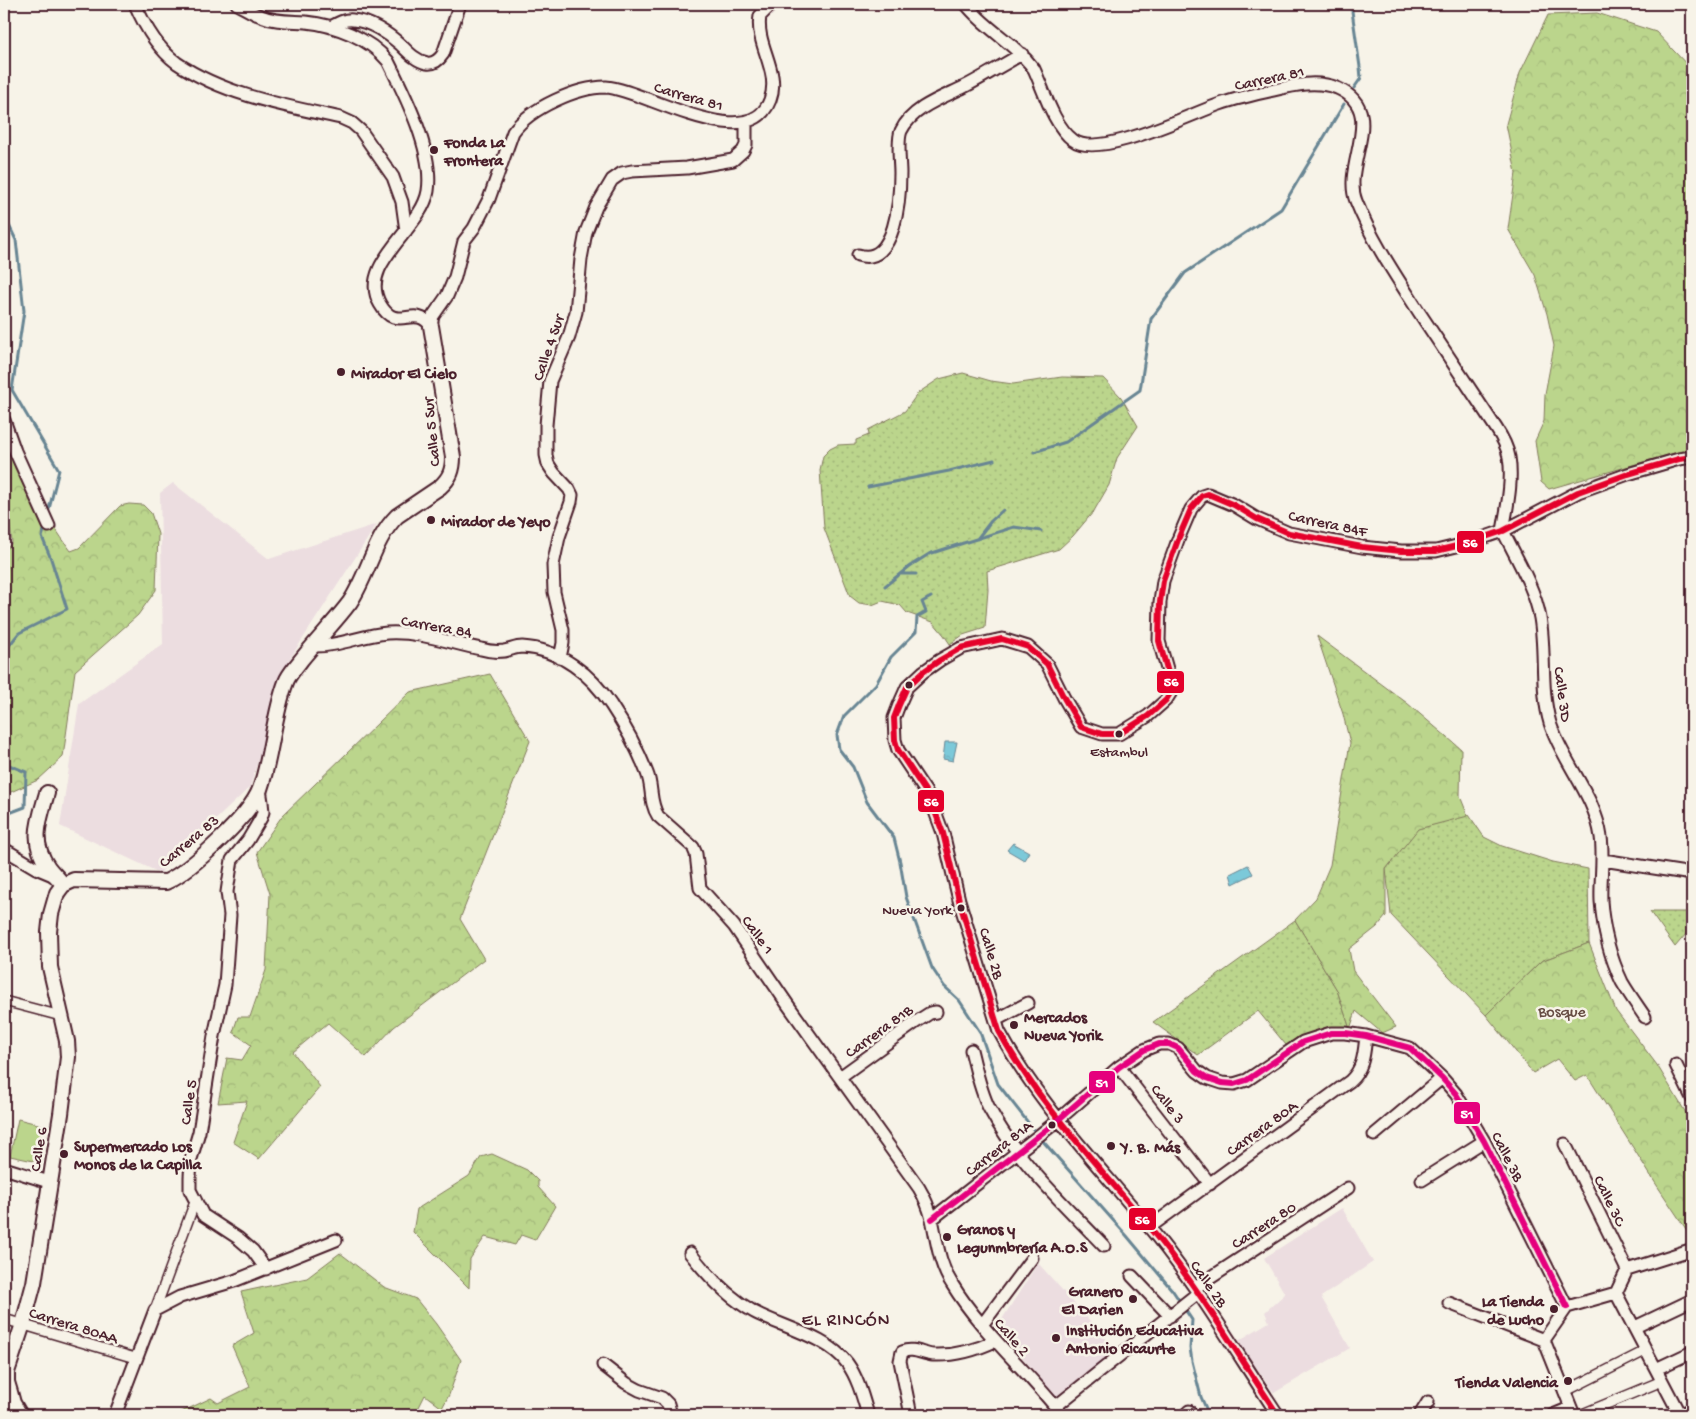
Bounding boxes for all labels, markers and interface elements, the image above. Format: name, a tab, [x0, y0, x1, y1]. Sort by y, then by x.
street label: Carrera 81	[1233, 64, 1306, 97]
street label: Carrera 81	[651, 79, 725, 117]
place label: Fonda La Frontera	[443, 135, 506, 172]
marker: Fonda La Frontera	[428, 144, 440, 156]
street label: Calle 4 Sur	[530, 311, 571, 384]
marker: Mirador El Cielo	[335, 366, 347, 378]
place label: Mirador El Cielo	[351, 366, 457, 385]
street label: Calle 5 Sur	[420, 395, 447, 467]
street label: Carrera 84F	[1286, 508, 1369, 543]
marker: Mirador de Yeyo	[425, 514, 437, 526]
place label: Mirador de Yeyo	[441, 514, 551, 533]
line badge: 56	[1456, 530, 1485, 554]
text: 56	[1463, 536, 1478, 553]
street label: Carrera 84	[399, 613, 474, 644]
street label: Calle 3D	[1547, 666, 1574, 724]
line badge: 56	[1156, 670, 1185, 694]
text: 56	[1164, 675, 1179, 692]
unlabelled marker	[904, 680, 914, 690]
marker: Estambul	[1114, 729, 1124, 739]
place label: Estambul	[1090, 744, 1148, 762]
line badge: 56	[917, 789, 945, 813]
text: 56	[924, 795, 939, 812]
street label: Carrera 83	[156, 812, 224, 873]
place label: Nueva York	[882, 902, 953, 920]
marker: Nueva York	[956, 903, 966, 913]
street label: Calle 1	[736, 913, 777, 959]
street label: Calle 2B	[973, 926, 1007, 983]
street label: Carrera 81B	[843, 1001, 918, 1064]
park label: Bosque	[1537, 1004, 1587, 1023]
place label: Mercados Nueva Yorik	[1024, 1010, 1104, 1047]
marker: Mercados Nueva Yorik	[1008, 1019, 1020, 1031]
line badge: 51	[1088, 1070, 1116, 1094]
text: 51	[1095, 1076, 1109, 1093]
street label: Calle 5	[178, 1079, 203, 1126]
street label: Calle 3	[1145, 1082, 1188, 1129]
street label: Carrera 80A	[1224, 1097, 1303, 1162]
line badge: 51	[1453, 1101, 1481, 1125]
text: 51	[1460, 1107, 1474, 1124]
street label: Carrera 81A	[963, 1117, 1039, 1182]
unlabelled marker	[1047, 1120, 1057, 1130]
street label: Calle 6	[28, 1125, 53, 1173]
street label: Calle 3B	[1485, 1130, 1527, 1186]
place label: Supermercado Los Monos de la Capilla	[74, 1139, 203, 1176]
marker: Y. B. Más	[1105, 1140, 1117, 1152]
place label: Y. B. Más	[1119, 1140, 1181, 1159]
marker: Supermercado Los Monos de la Capilla	[58, 1148, 70, 1160]
street label: Calle 3C	[1588, 1173, 1629, 1231]
street label: Carrera 80	[1229, 1199, 1301, 1255]
line badge: 56	[1128, 1207, 1157, 1231]
text: 56	[1135, 1213, 1150, 1230]
place label: Granos y Legunmbrería A.O.S	[957, 1222, 1088, 1259]
marker: Granos y Legunmbrería A.O.S	[941, 1231, 953, 1243]
street label: Calle 2B	[1184, 1258, 1230, 1313]
place label: Granero El Darien	[1061, 1284, 1124, 1321]
marker: Granero El Darien	[1127, 1293, 1139, 1305]
place label: La Tienda de Lucho	[1482, 1294, 1545, 1331]
marker: La Tienda de Lucho	[1548, 1303, 1560, 1315]
street label: Carrera 80AA	[26, 1305, 121, 1350]
district label: EL RINCÓN	[802, 1311, 890, 1332]
street label: Calle 2	[989, 1315, 1032, 1361]
place label: Institución Educativa Antonio Ricaurte	[1065, 1323, 1204, 1360]
marker: Institución Educativa Antonio Ricaurte	[1050, 1332, 1062, 1344]
place label: Tienda Valencia	[1454, 1375, 1559, 1394]
marker: Tienda Valencia	[1562, 1375, 1574, 1387]

